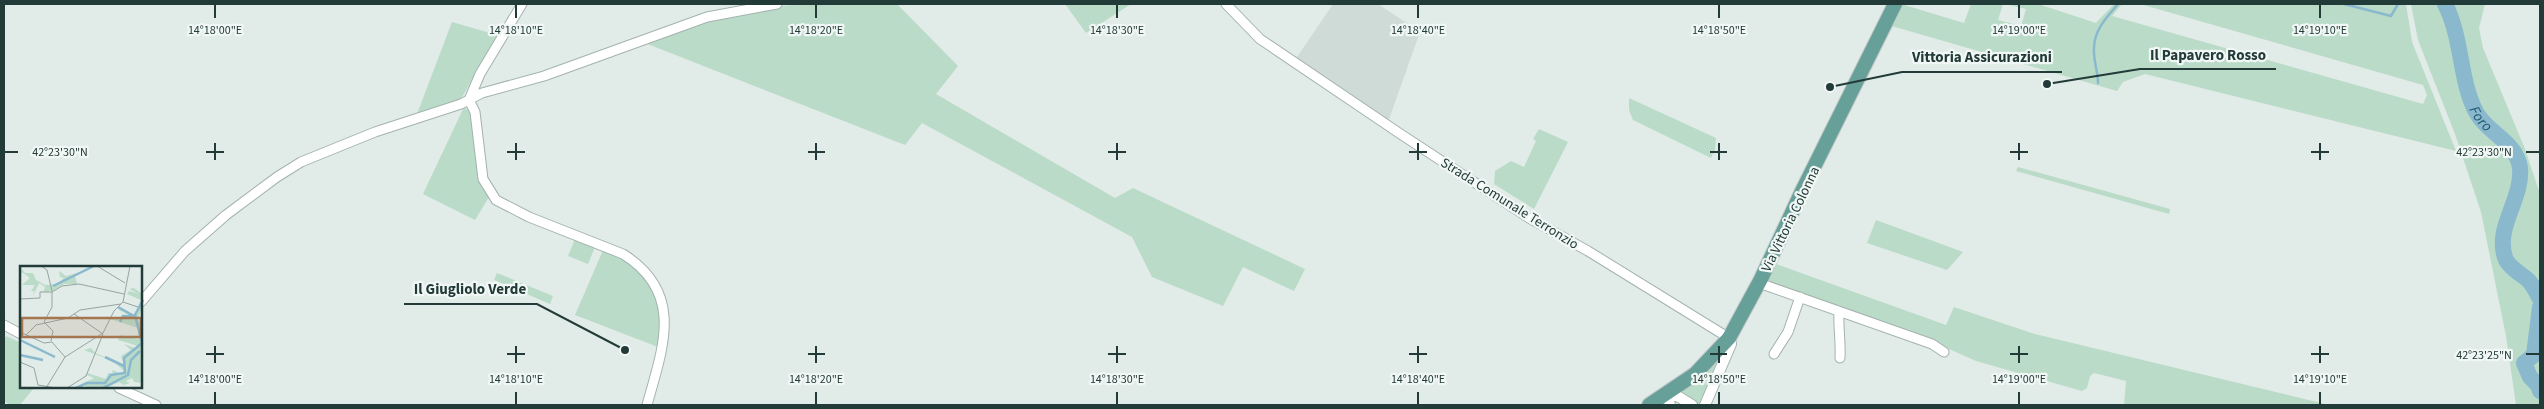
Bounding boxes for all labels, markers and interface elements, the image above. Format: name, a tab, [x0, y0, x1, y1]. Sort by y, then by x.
text: 14°18'00"E	[188, 22, 242, 39]
text: 14°18'10"E	[489, 22, 543, 39]
text: 14°18'20"E	[789, 22, 843, 39]
text: 14°18'30"E	[1090, 22, 1144, 39]
text: 14°18'40"E	[1391, 22, 1445, 39]
text: 14°18'50"E	[1692, 22, 1746, 39]
text: 14°19'00"E	[1992, 22, 2046, 39]
text: 14°19'10"E	[2293, 22, 2347, 39]
callout: Il Papavero Rosso	[2140, 39, 2276, 69]
callout: Vittoria Assicurazioni	[1902, 42, 2062, 72]
text: Il Papavero Rosso	[2150, 45, 2266, 66]
text: Vittoria Assicurazioni	[1911, 47, 2052, 68]
water label: Foro	[2464, 103, 2497, 137]
text: 42°23'30"N	[32, 144, 88, 161]
text: 42°23'30"N	[2456, 144, 2512, 161]
street label: Strada Comunale Terronzio	[1437, 153, 1582, 255]
street label: Via Vittoria Colonna	[1757, 163, 1825, 276]
inset map	[20, 266, 142, 389]
callout: Il Giugliolo Verde	[404, 274, 537, 304]
text: Il Giugliolo Verde	[414, 279, 526, 300]
text: 42°23'25"N	[2456, 347, 2512, 364]
text: 14°18'00"E	[188, 371, 242, 388]
text: 14°18'10"E	[489, 371, 543, 388]
text: 14°18'20"E	[789, 371, 843, 388]
text: 14°18'30"E	[1090, 371, 1144, 388]
text: 14°18'40"E	[1391, 371, 1445, 388]
text: 14°18'50"E	[1692, 371, 1746, 388]
text: 14°19'00"E	[1992, 371, 2046, 388]
text: 14°19'10"E	[2293, 371, 2347, 388]

